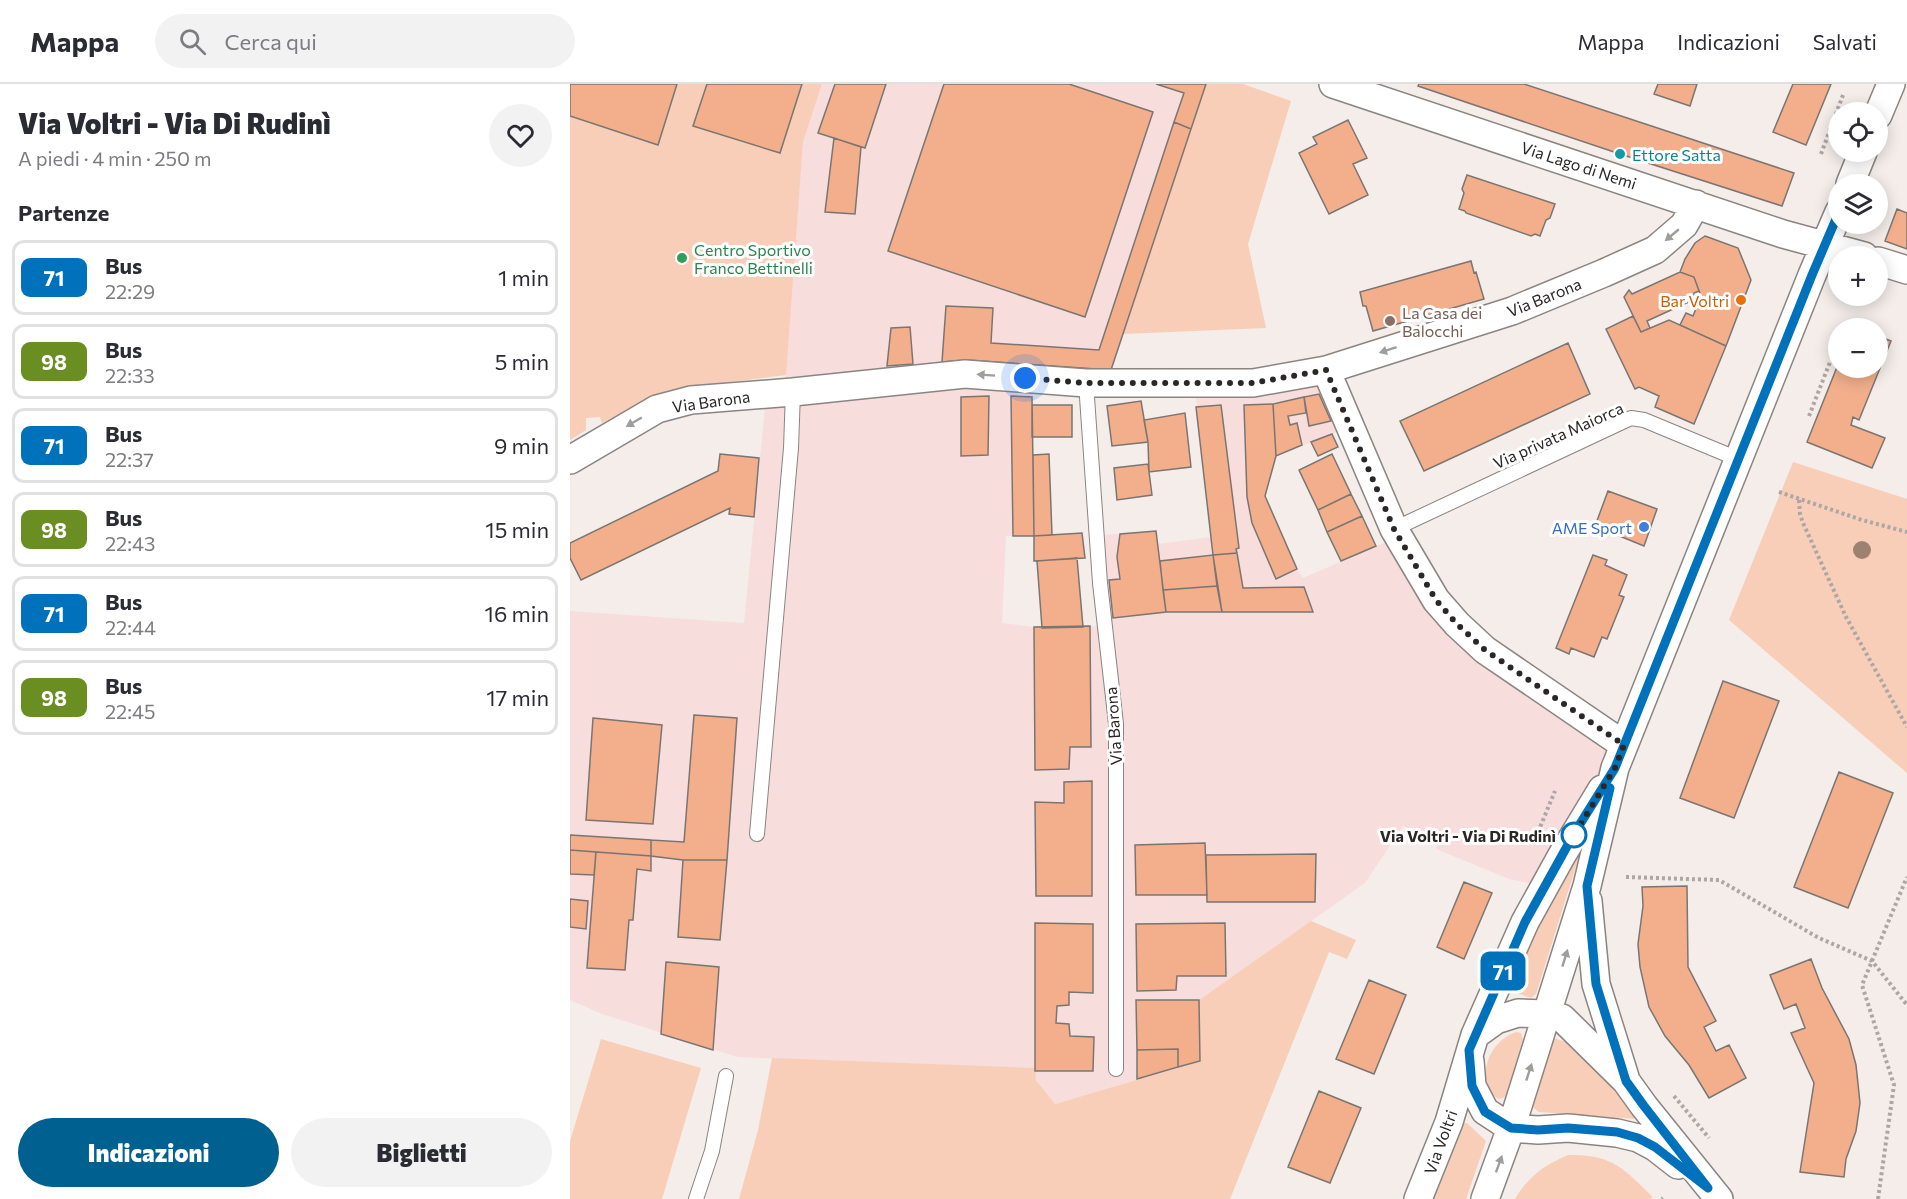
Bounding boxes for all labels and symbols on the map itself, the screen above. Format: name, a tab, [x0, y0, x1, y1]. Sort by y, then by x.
street label: Via Lago di Nemi	[1519, 137, 1639, 193]
place label: Ettore Satta	[1632, 145, 1721, 164]
marker: Ettore Satta	[1613, 147, 1627, 161]
one-way arrow	[1665, 228, 1680, 241]
place label: Centro Sportivo Franco Bettinelli	[694, 240, 813, 277]
marker: Centro Sportivo Franco Bettinelli	[675, 251, 689, 265]
street label: Via Barona	[1504, 274, 1584, 320]
place label: Bar Voltri	[1660, 291, 1729, 310]
marker: Bar Voltri	[1734, 293, 1748, 307]
place label: La Casa dei Balocchi	[1402, 303, 1482, 340]
marker: La Casa dei Balocchi	[1383, 314, 1397, 328]
one-way arrow	[1379, 346, 1397, 356]
your location	[1010, 363, 1040, 393]
one-way arrow	[976, 370, 995, 380]
street label: Via Barona	[671, 386, 751, 416]
street label: Via privata Maiorca	[1490, 398, 1626, 472]
one-way arrow	[626, 417, 642, 428]
place label: AME Sport	[1552, 518, 1632, 537]
marker: AME Sport	[1637, 520, 1651, 534]
street label: Via Barona	[1101, 686, 1125, 766]
marker: Via Voltri - Via Di Rudinì	[1561, 822, 1587, 848]
place label: Via Voltri - Via Di Rudinì	[1380, 826, 1556, 845]
one-way arrow	[1561, 949, 1570, 967]
line badge: 71	[1476, 952, 1530, 990]
one-way arrow	[1525, 1063, 1534, 1081]
street label: Via Voltri	[1420, 1107, 1460, 1177]
one-way arrow	[1494, 1155, 1504, 1173]

